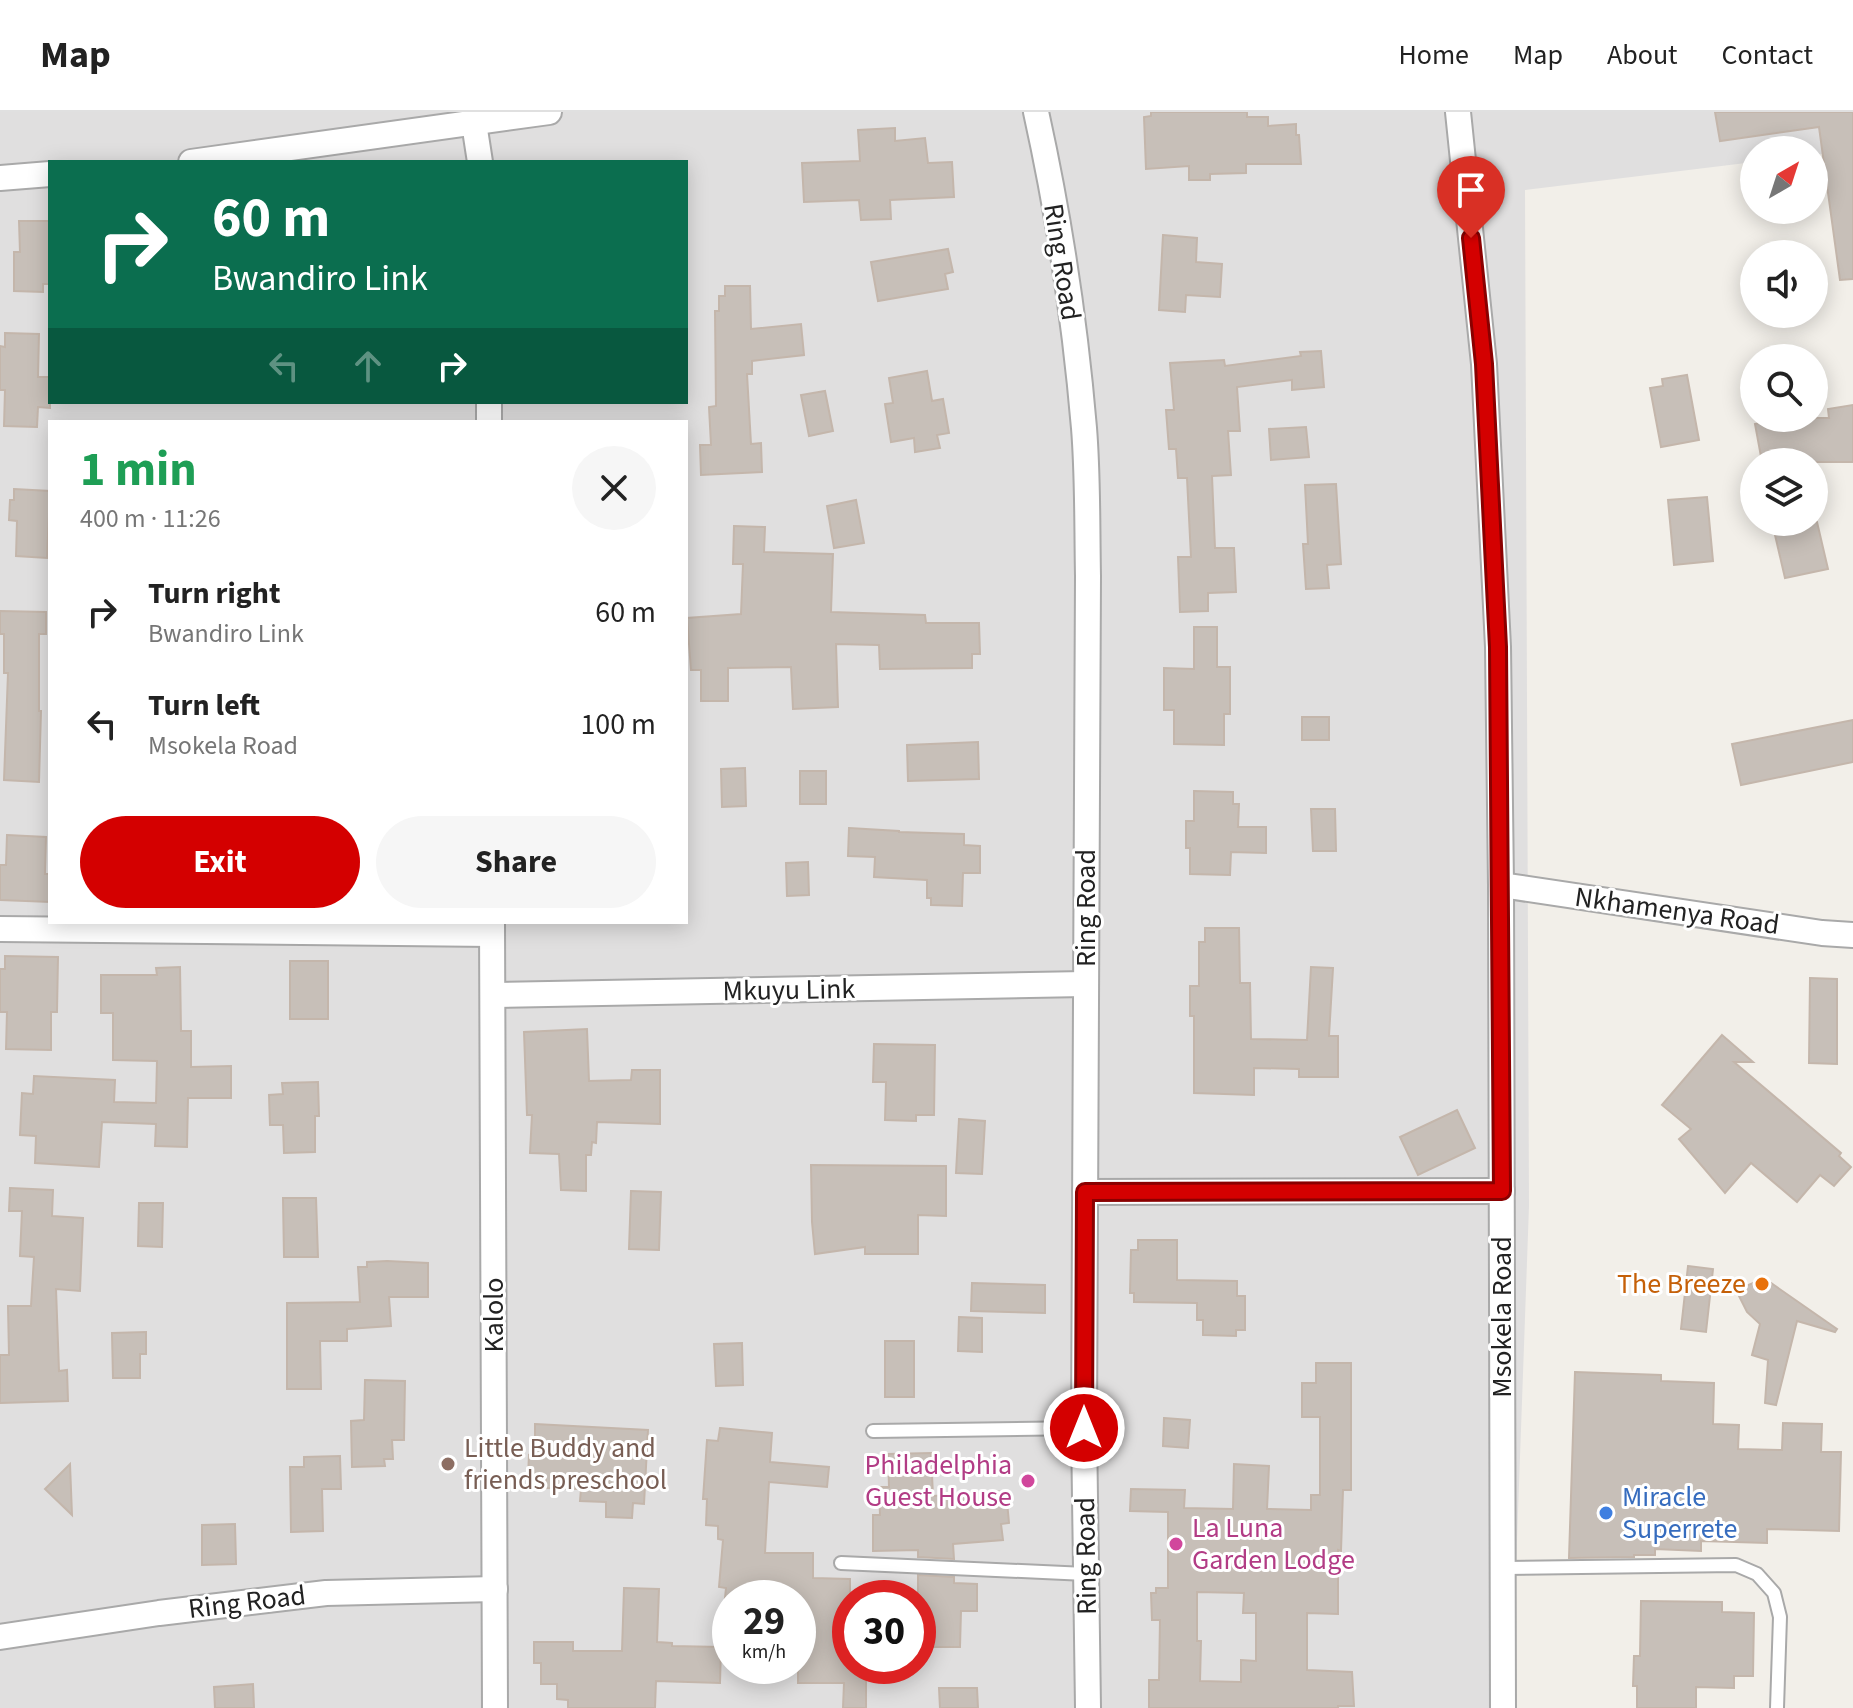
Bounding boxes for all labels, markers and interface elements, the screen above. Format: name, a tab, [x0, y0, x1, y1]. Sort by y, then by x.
text: Map	[40, 28, 111, 82]
text: Home	[1398, 35, 1469, 75]
text: Map	[1513, 35, 1563, 75]
text: About	[1607, 35, 1678, 75]
text: Contact	[1722, 35, 1813, 75]
north arrow	[1740, 136, 1828, 224]
map controls	[1740, 136, 1828, 536]
pin	[1437, 156, 1505, 238]
icon: arrive	[1449, 168, 1493, 212]
text: 60 m	[212, 179, 330, 258]
icon: right	[80, 192, 184, 296]
street label: Ring Road	[1033, 201, 1091, 323]
button: sound	[1740, 240, 1828, 328]
text: Bwandiro Link	[212, 253, 428, 304]
icon: left	[262, 344, 306, 388]
icon: ahead	[346, 344, 390, 388]
icon: right	[430, 344, 474, 388]
button: search	[1740, 344, 1828, 432]
text: 1 min	[80, 436, 197, 504]
button: close	[572, 446, 656, 530]
button: layers	[1740, 448, 1828, 536]
text: 400 m · 11:26	[80, 500, 221, 537]
text: Turn right	[148, 572, 280, 615]
icon: right	[80, 590, 124, 634]
text: 60 m	[595, 591, 656, 634]
text: Bwandiro Link	[148, 615, 304, 652]
text: Turn left	[148, 684, 260, 727]
icon: left	[80, 702, 124, 746]
text: 100 m	[580, 703, 656, 746]
text: Msokela Road	[148, 727, 298, 764]
button: Exit	[80, 816, 360, 908]
button: Share	[376, 816, 656, 908]
street label: Ring Road	[1066, 849, 1106, 967]
street label: Nkhamenya Road	[1572, 877, 1782, 945]
street label: Mkuyu Link	[722, 969, 856, 1011]
street label: Msokela Road	[1482, 1236, 1522, 1398]
place label: The Breeze	[1617, 1264, 1746, 1304]
marker: The Breeze	[1753, 1275, 1771, 1293]
street label: Kalolo	[474, 1278, 514, 1352]
position arrow	[1042, 1386, 1126, 1470]
place label: Little Buddy and friends preschool	[464, 1428, 667, 1500]
place label: Philadelphia Guest House	[864, 1445, 1012, 1517]
marker: Little Buddy and friends preschool	[439, 1455, 457, 1473]
marker: Philadelphia Guest House	[1019, 1472, 1037, 1490]
place label: Miracle Superrete	[1622, 1477, 1737, 1549]
street label: Ring Road	[1065, 1497, 1107, 1615]
marker: Miracle Superrete	[1597, 1504, 1615, 1522]
place label: La Luna Garden Lodge	[1192, 1508, 1355, 1580]
marker: La Luna Garden Lodge	[1167, 1535, 1185, 1553]
street label: Ring Road	[186, 1575, 308, 1629]
speed limit sign: 30	[832, 1580, 936, 1684]
text: 29	[743, 1593, 785, 1650]
text: km/h	[742, 1638, 786, 1666]

